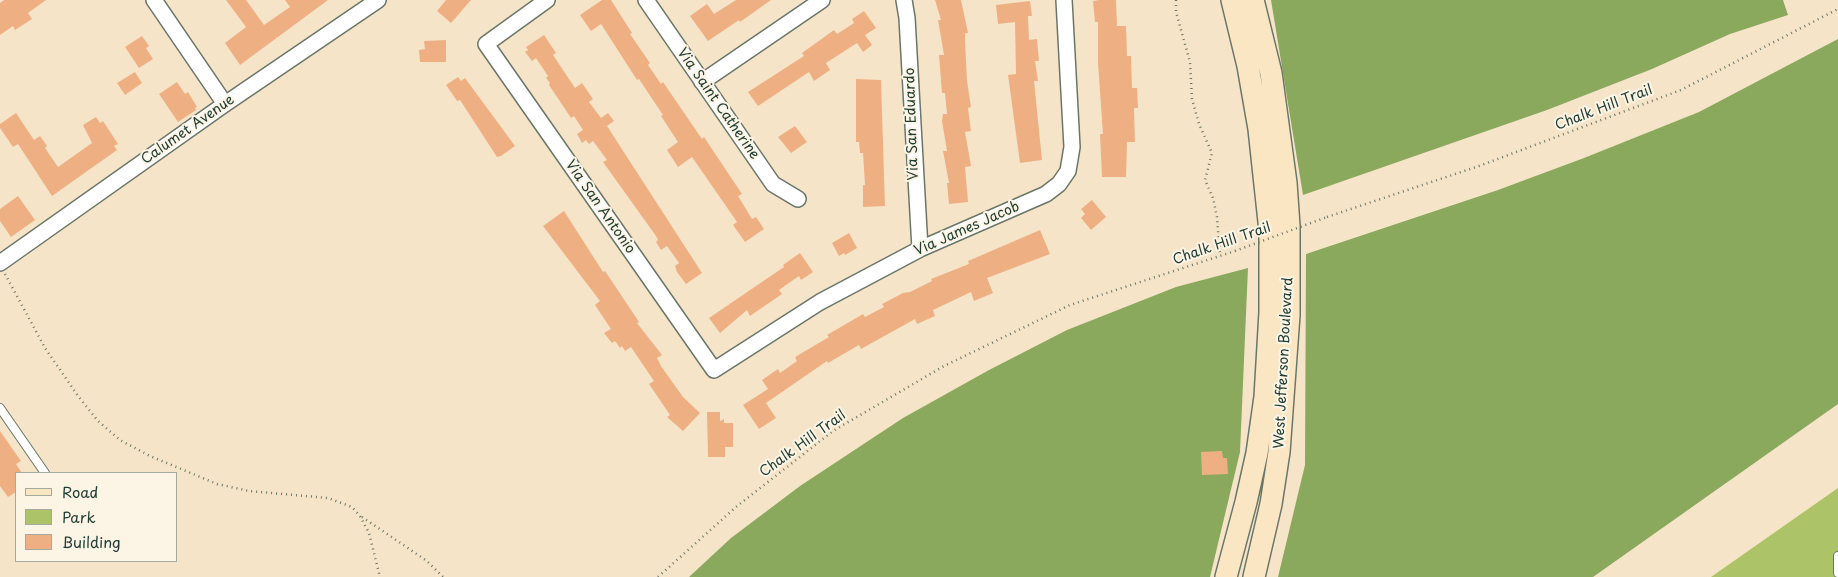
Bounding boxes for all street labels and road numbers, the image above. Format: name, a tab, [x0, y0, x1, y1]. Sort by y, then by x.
street label: Via Saint Catherine	[673, 45, 763, 163]
street label: Via San Eduardo	[902, 67, 922, 181]
street label: Chalk Hill Trail	[1553, 82, 1655, 134]
street label: Calumet Avenue	[138, 92, 238, 168]
street label: Via San Antonio	[561, 157, 639, 257]
street label: Via James Jacob	[912, 198, 1022, 260]
street label: Chalk Hill Trail	[1171, 219, 1273, 269]
street label: West Jefferson Boulevard	[1271, 277, 1297, 449]
street label: Chalk Hill Trail	[756, 407, 850, 481]

